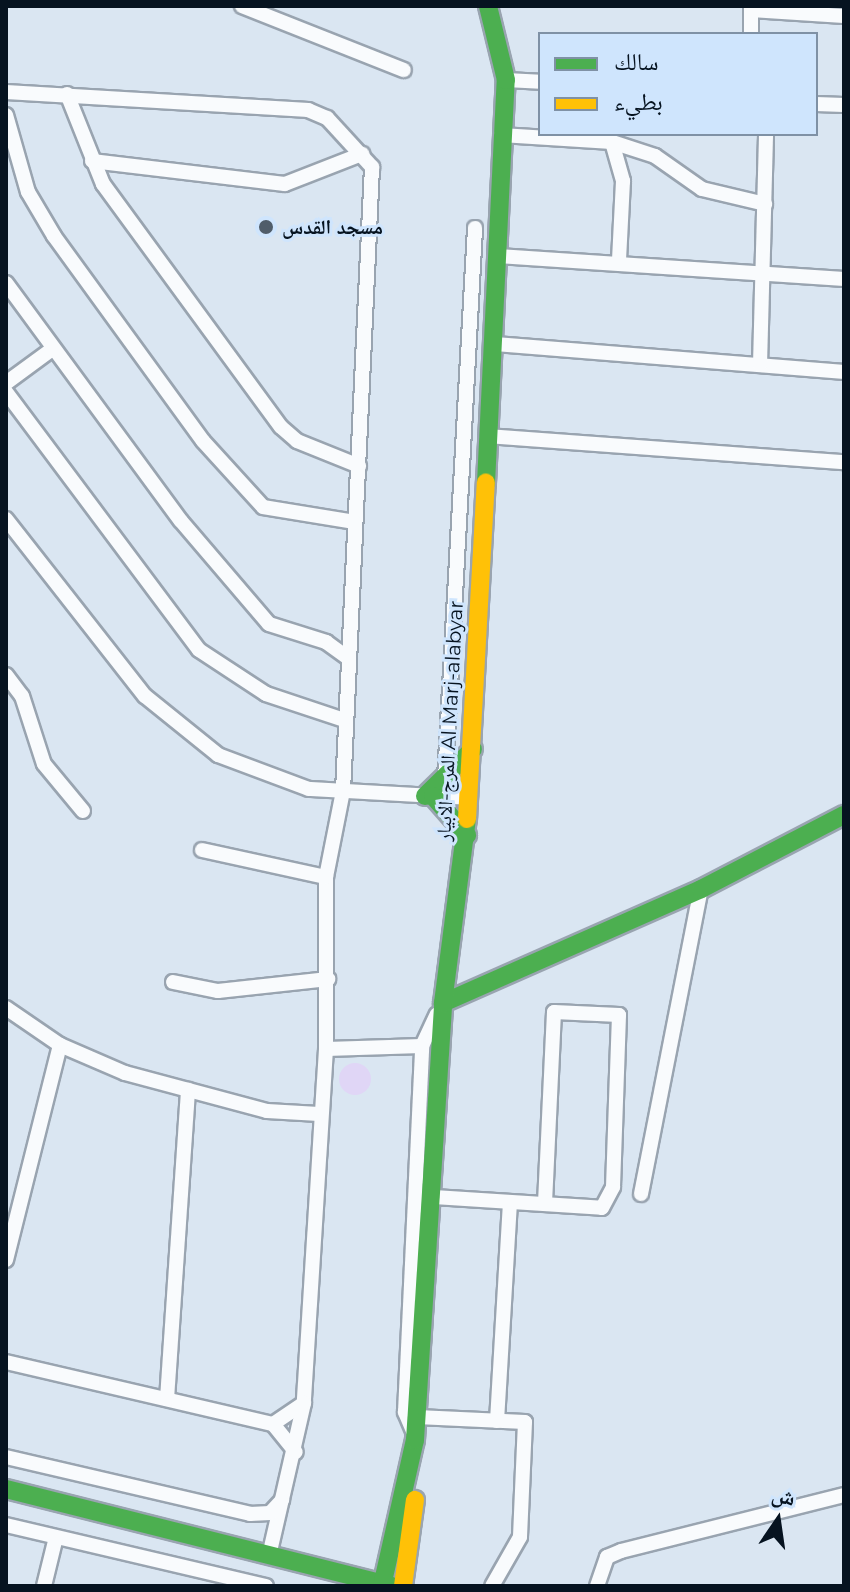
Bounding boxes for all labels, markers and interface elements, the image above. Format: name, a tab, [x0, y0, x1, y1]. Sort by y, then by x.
legend	[538, 32, 818, 136]
text: سالك	[614, 47, 659, 76]
text: بطيء	[614, 87, 663, 116]
place label: مسجد القدس	[282, 215, 383, 239]
marker: مسجد القدس	[257, 218, 275, 236]
street label: المرج-الابيار Al Marj-alabyar	[432, 600, 468, 842]
north arrow	[738, 1480, 818, 1560]
text: ش	[769, 1480, 798, 1512]

